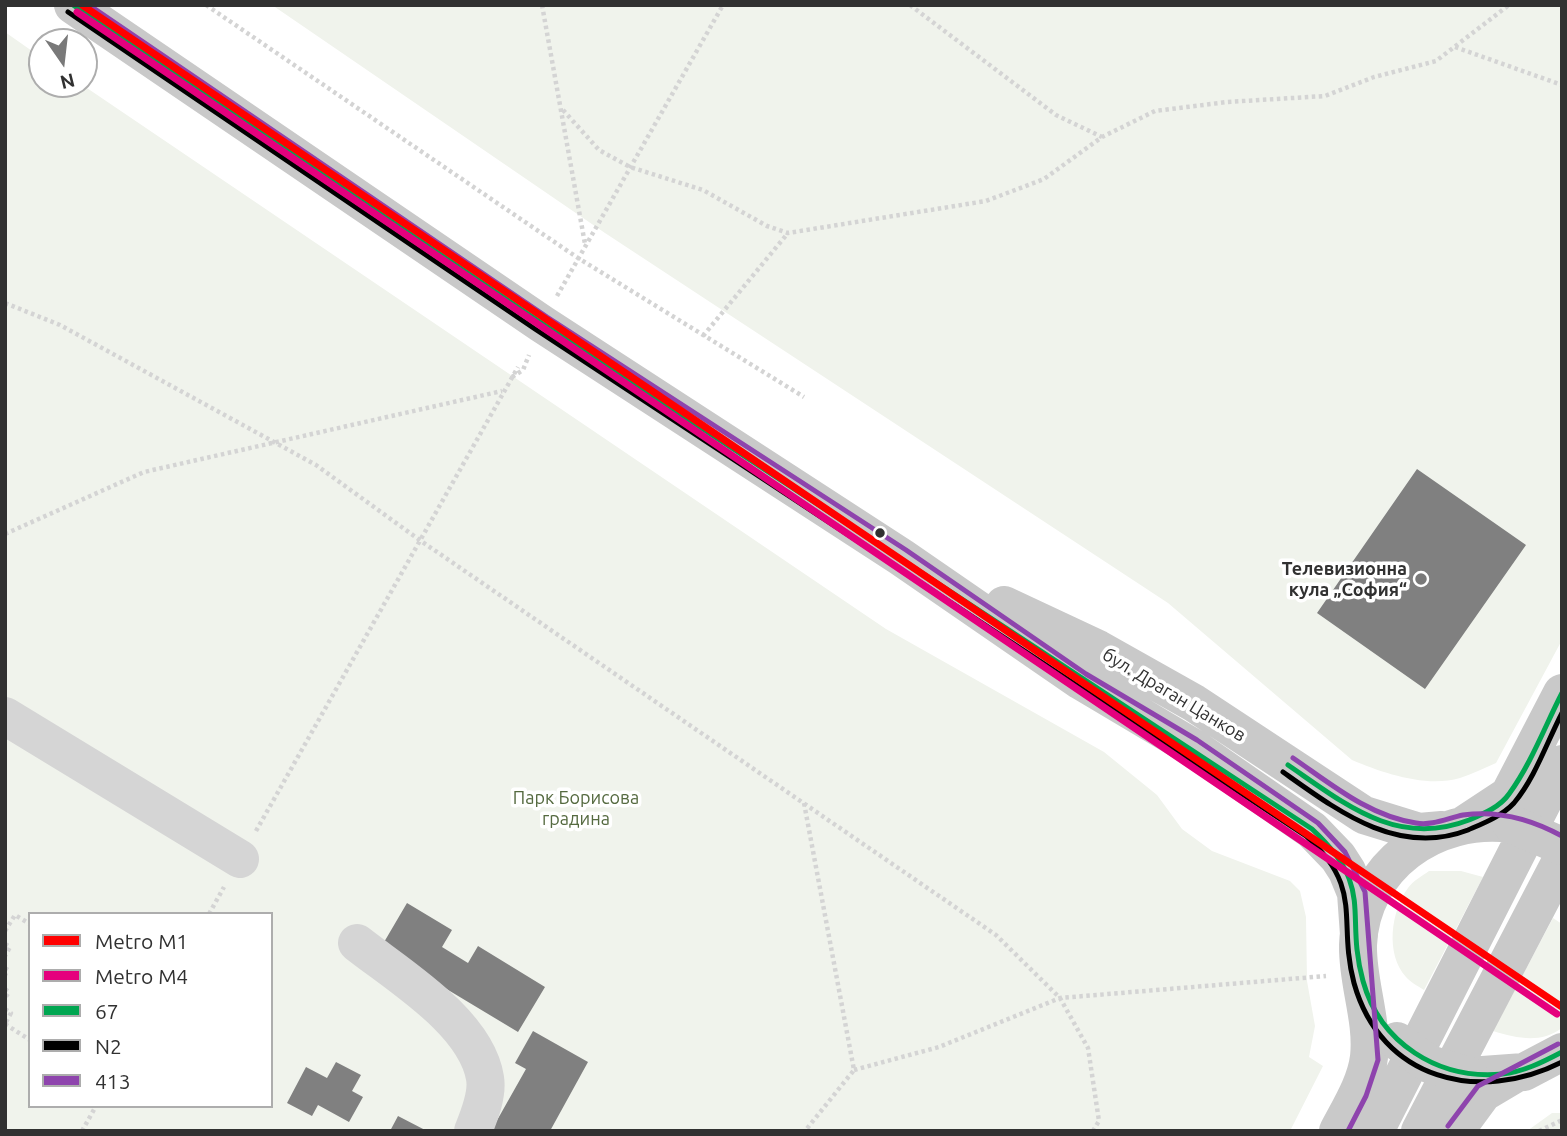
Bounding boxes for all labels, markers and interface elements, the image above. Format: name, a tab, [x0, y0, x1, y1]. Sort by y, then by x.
north arrow	[28, 28, 98, 98]
text: N	[58, 69, 77, 94]
unlabelled marker	[873, 526, 887, 540]
place label: Телевизионна кула „София“	[1282, 558, 1407, 600]
marker: Телевизионна кула „София“	[1413, 571, 1429, 587]
street label: бул. Драган Цанков	[1098, 644, 1250, 746]
park label: Парк Борисова градина	[513, 787, 639, 830]
legend	[28, 912, 273, 1108]
text: Metro M1	[95, 929, 188, 953]
text: Metro M4	[95, 964, 188, 988]
text: 67	[95, 999, 119, 1023]
text: N2	[95, 1034, 122, 1058]
text: 413	[95, 1069, 131, 1093]

